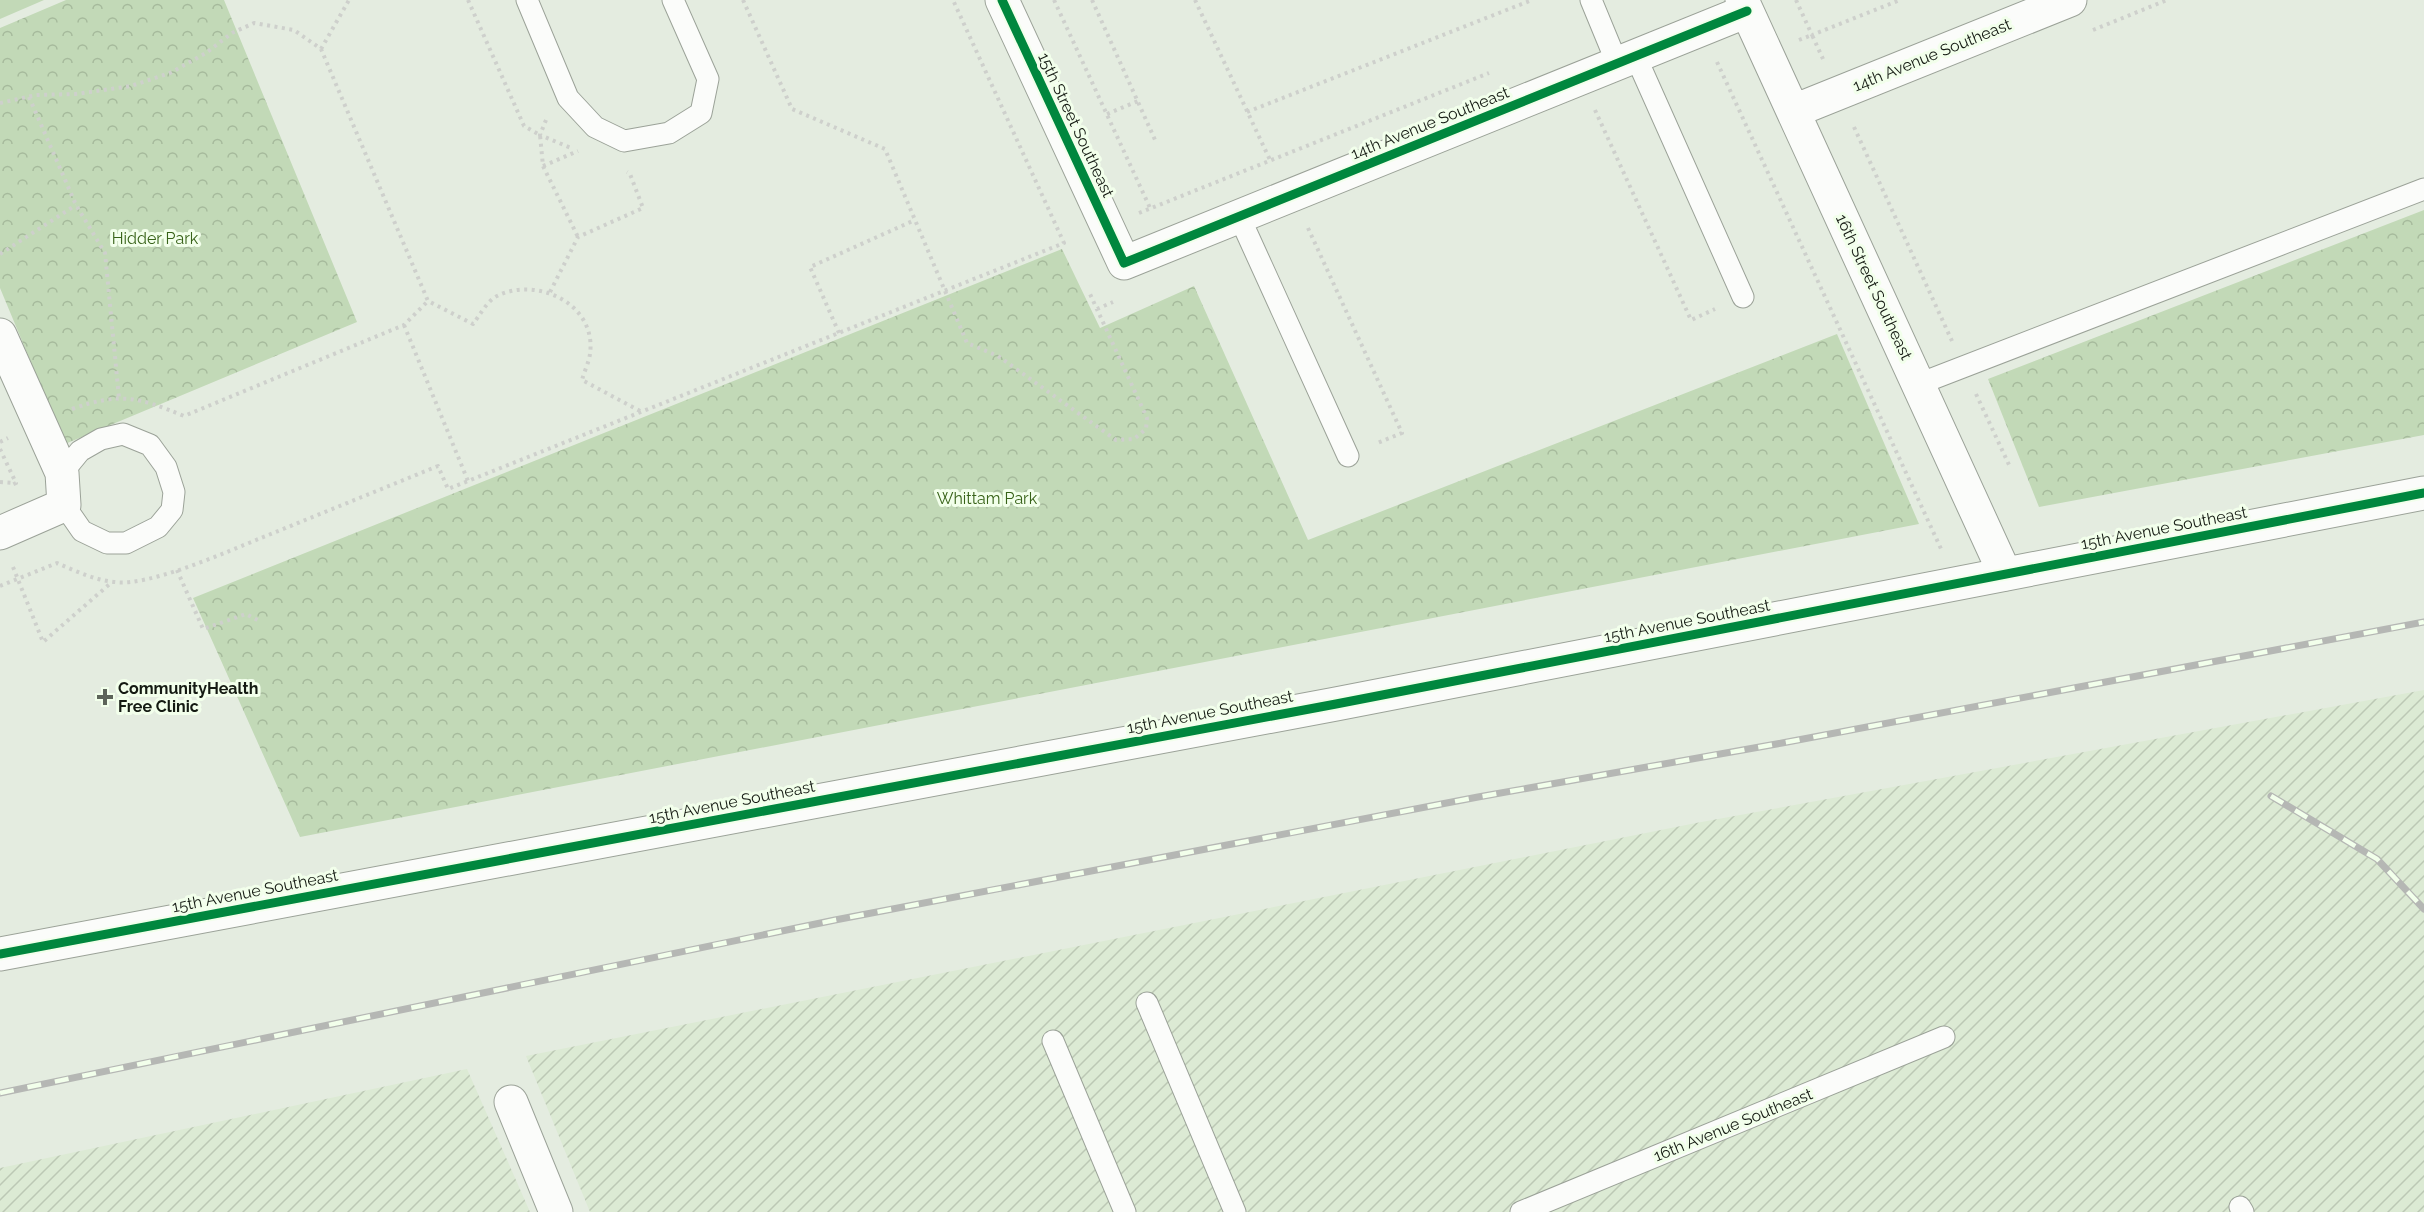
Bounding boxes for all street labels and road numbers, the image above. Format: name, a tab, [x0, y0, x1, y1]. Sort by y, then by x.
street label: 14th Avenue Southeast	[1850, 14, 2014, 95]
street label: 15th Street Southeast	[1034, 50, 1118, 201]
street label: 14th Avenue Southeast	[1348, 82, 1512, 163]
street label: 16th Street Southeast	[1832, 211, 1916, 363]
street label: 15th Avenue Southeast	[2079, 502, 2249, 553]
street label: 15th Avenue Southeast	[1602, 595, 1772, 646]
street label: 15th Avenue Southeast	[1125, 686, 1295, 737]
street label: 15th Avenue Southeast	[647, 776, 817, 827]
street label: 15th Avenue Southeast	[170, 865, 340, 916]
street label: 16th Avenue Southeast	[1651, 1084, 1816, 1166]

